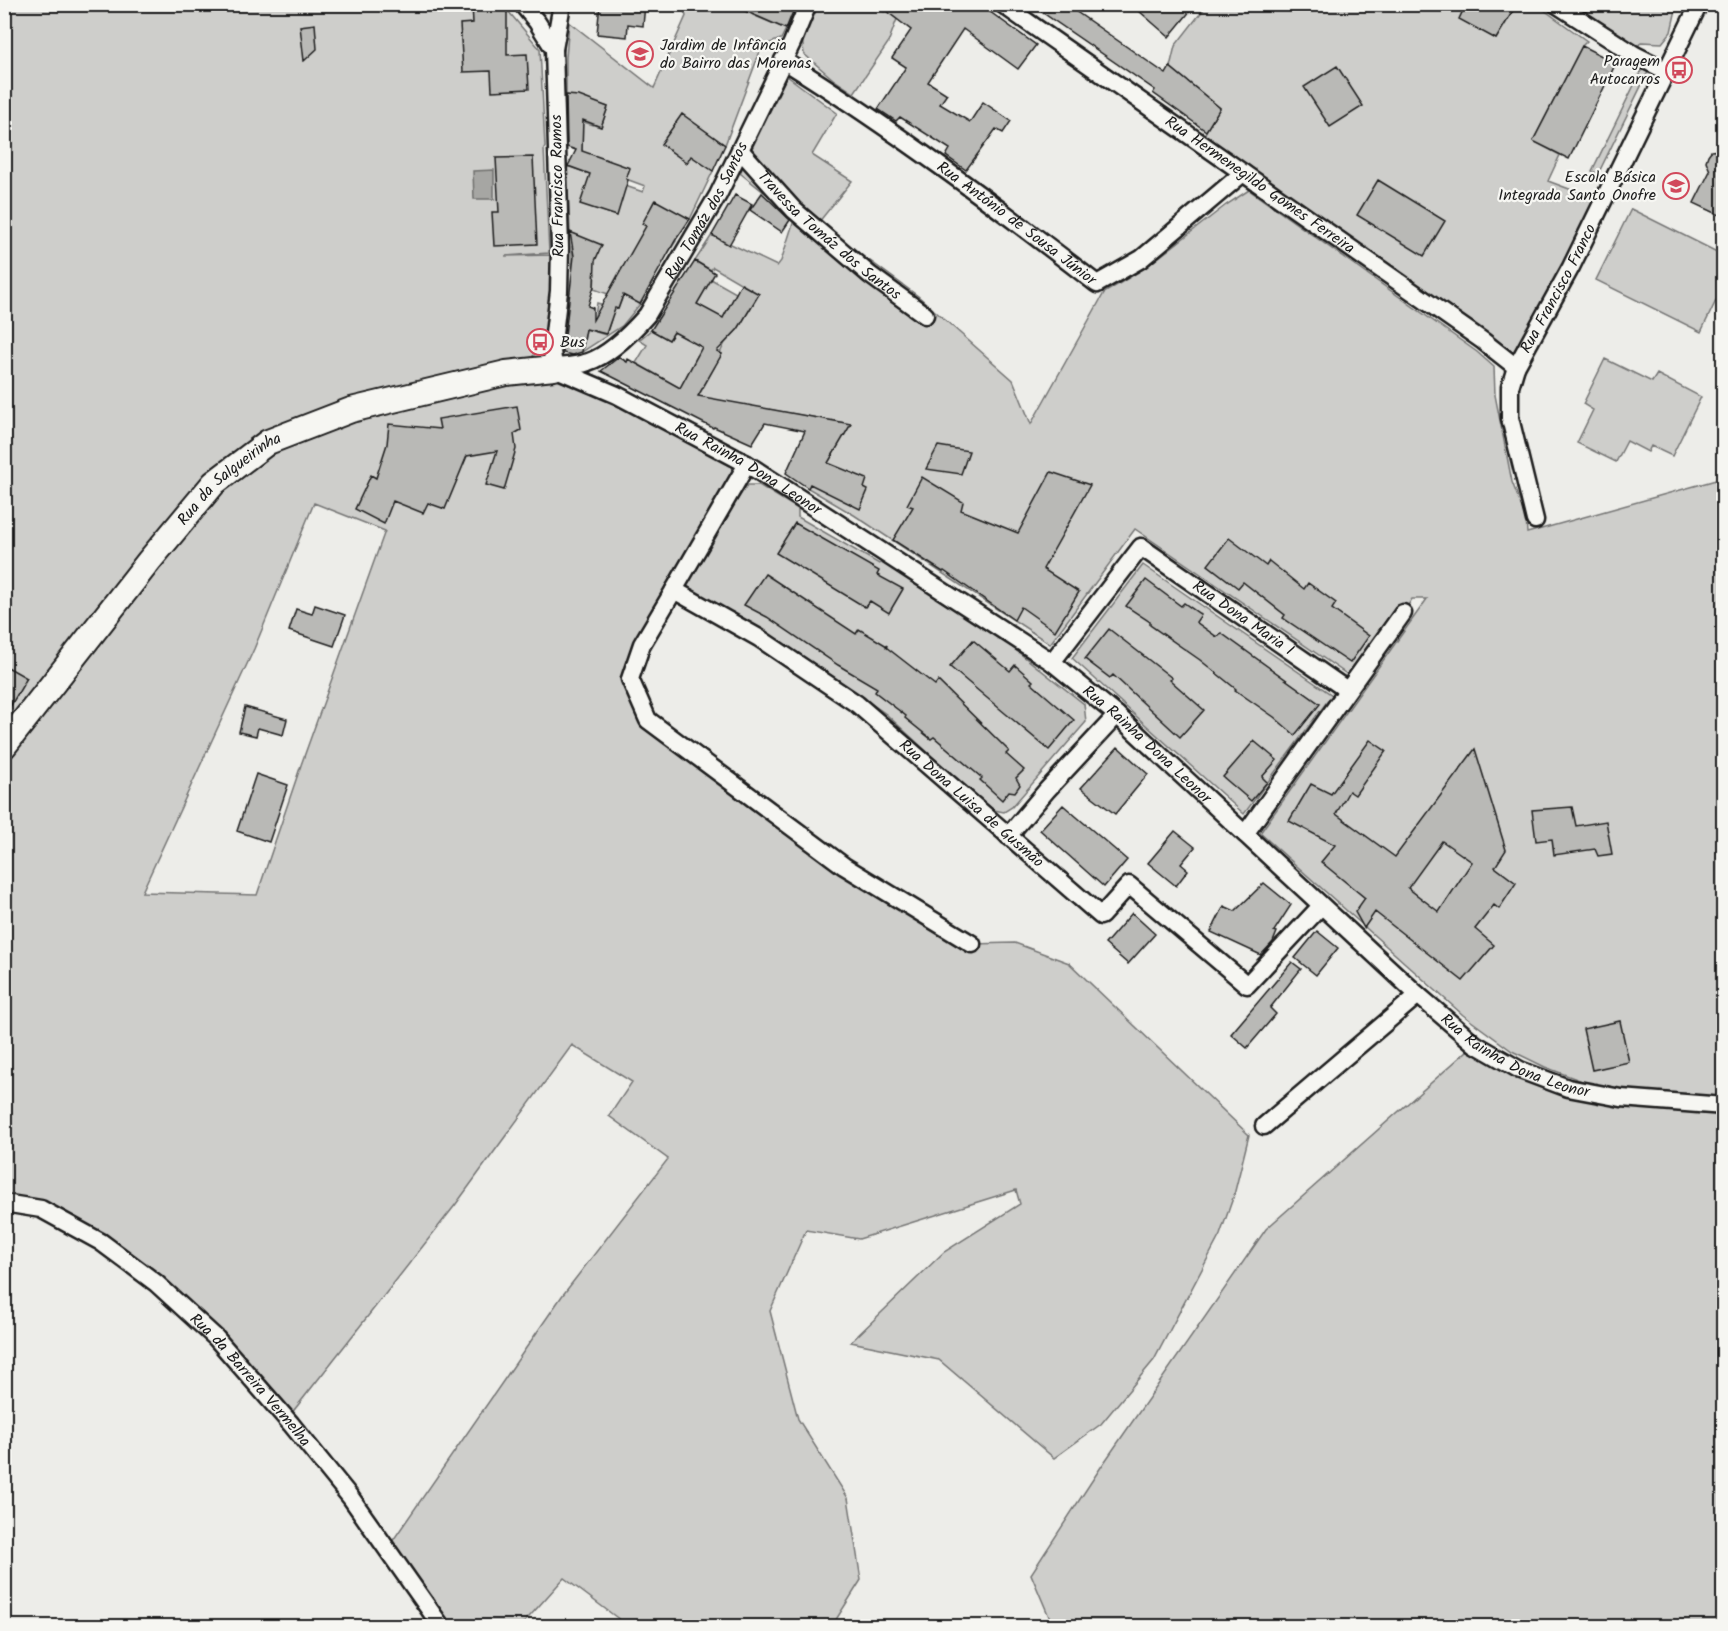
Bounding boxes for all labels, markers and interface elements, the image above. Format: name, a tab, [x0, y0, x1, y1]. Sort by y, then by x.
place label: Jardim de Infância do Bairro das Morenas	[660, 33, 812, 76]
school or university icon: Jardim de Infância do Bairro das Morenas	[625, 39, 655, 69]
place label: Paragem Autocarros	[1590, 49, 1660, 92]
bus stop icon: Paragem Autocarros	[1664, 55, 1694, 85]
street label: Rua Hermenegildo Gomes Ferreira	[1160, 109, 1360, 260]
street label: Rua Francisco Ramos	[544, 114, 572, 258]
street label: Rua Tomáz dos Santos	[658, 137, 755, 284]
street label: Rua António de Sousa Júnior	[931, 155, 1103, 293]
street label: Travessa Tomáz dos Santos	[751, 165, 907, 306]
place label: Escola Básica Integrada Santo Onofre	[1498, 165, 1656, 208]
school or university icon: Escola Básica Integrada Santo Onofre	[1661, 171, 1691, 201]
street label: Rua Francisco Franco	[1513, 220, 1603, 358]
bus stop icon: Bus	[525, 327, 555, 357]
place label: Bus	[560, 330, 585, 355]
street label: Rua Rainha Dona Leonor	[670, 415, 828, 523]
street label: Rua da Salgueirinha	[171, 426, 285, 531]
street label: Rua Dona Maria I	[1187, 574, 1299, 662]
street label: Rua Rainha Dona Leonor	[1077, 679, 1219, 811]
street label: Rua Dona Luisa de Gusmão	[893, 733, 1050, 874]
street label: Rua Rainha Dona Leonor	[1435, 1007, 1593, 1105]
street label: Rua da Barreira Vermelha	[184, 1307, 317, 1452]

